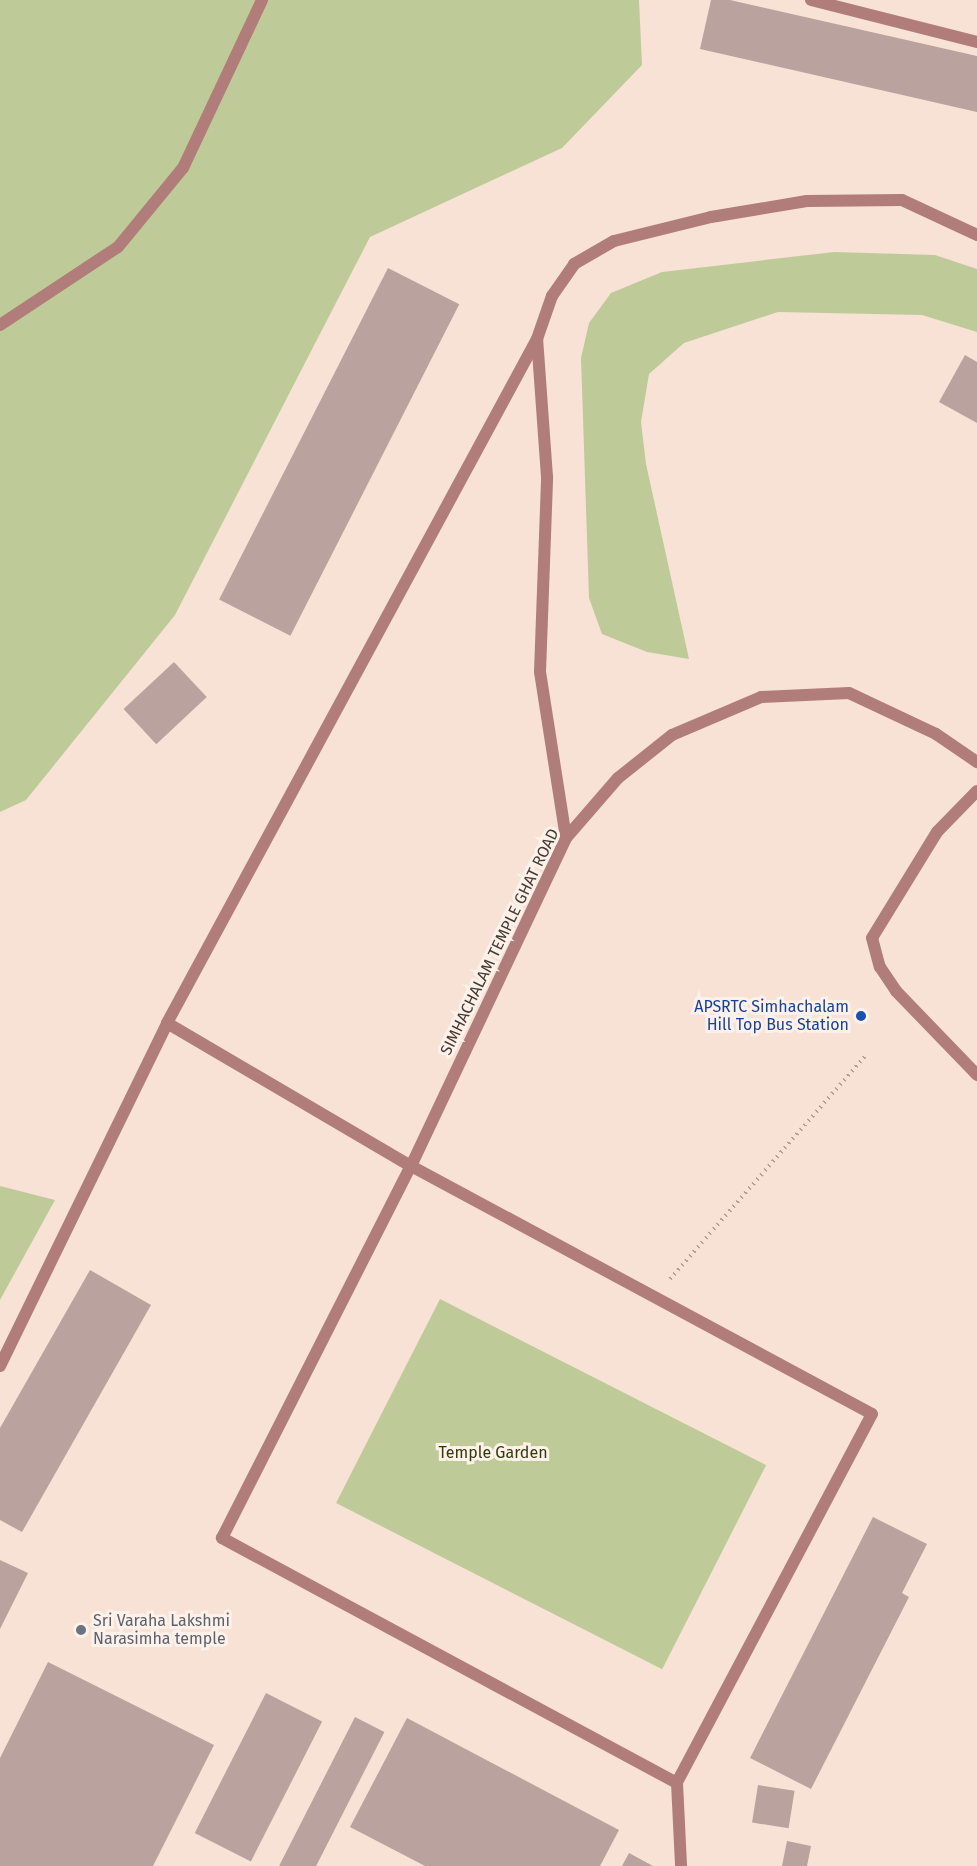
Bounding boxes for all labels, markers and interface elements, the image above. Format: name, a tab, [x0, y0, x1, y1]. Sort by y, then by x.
street label: SIMHACHALAM TEMPLE GHAT ROAD	[437, 826, 563, 1058]
place label: APSRTC Simhachalam Hill Top Bus Station	[694, 997, 849, 1035]
marker: APSRTC Simhachalam Hill Top Bus Station	[854, 1009, 868, 1023]
park label: Temple Garden	[438, 1443, 548, 1463]
place label: Sri Varaha Lakshmi Narasimha temple	[93, 1611, 230, 1649]
marker: Sri Varaha Lakshmi Narasimha temple	[74, 1623, 88, 1637]

